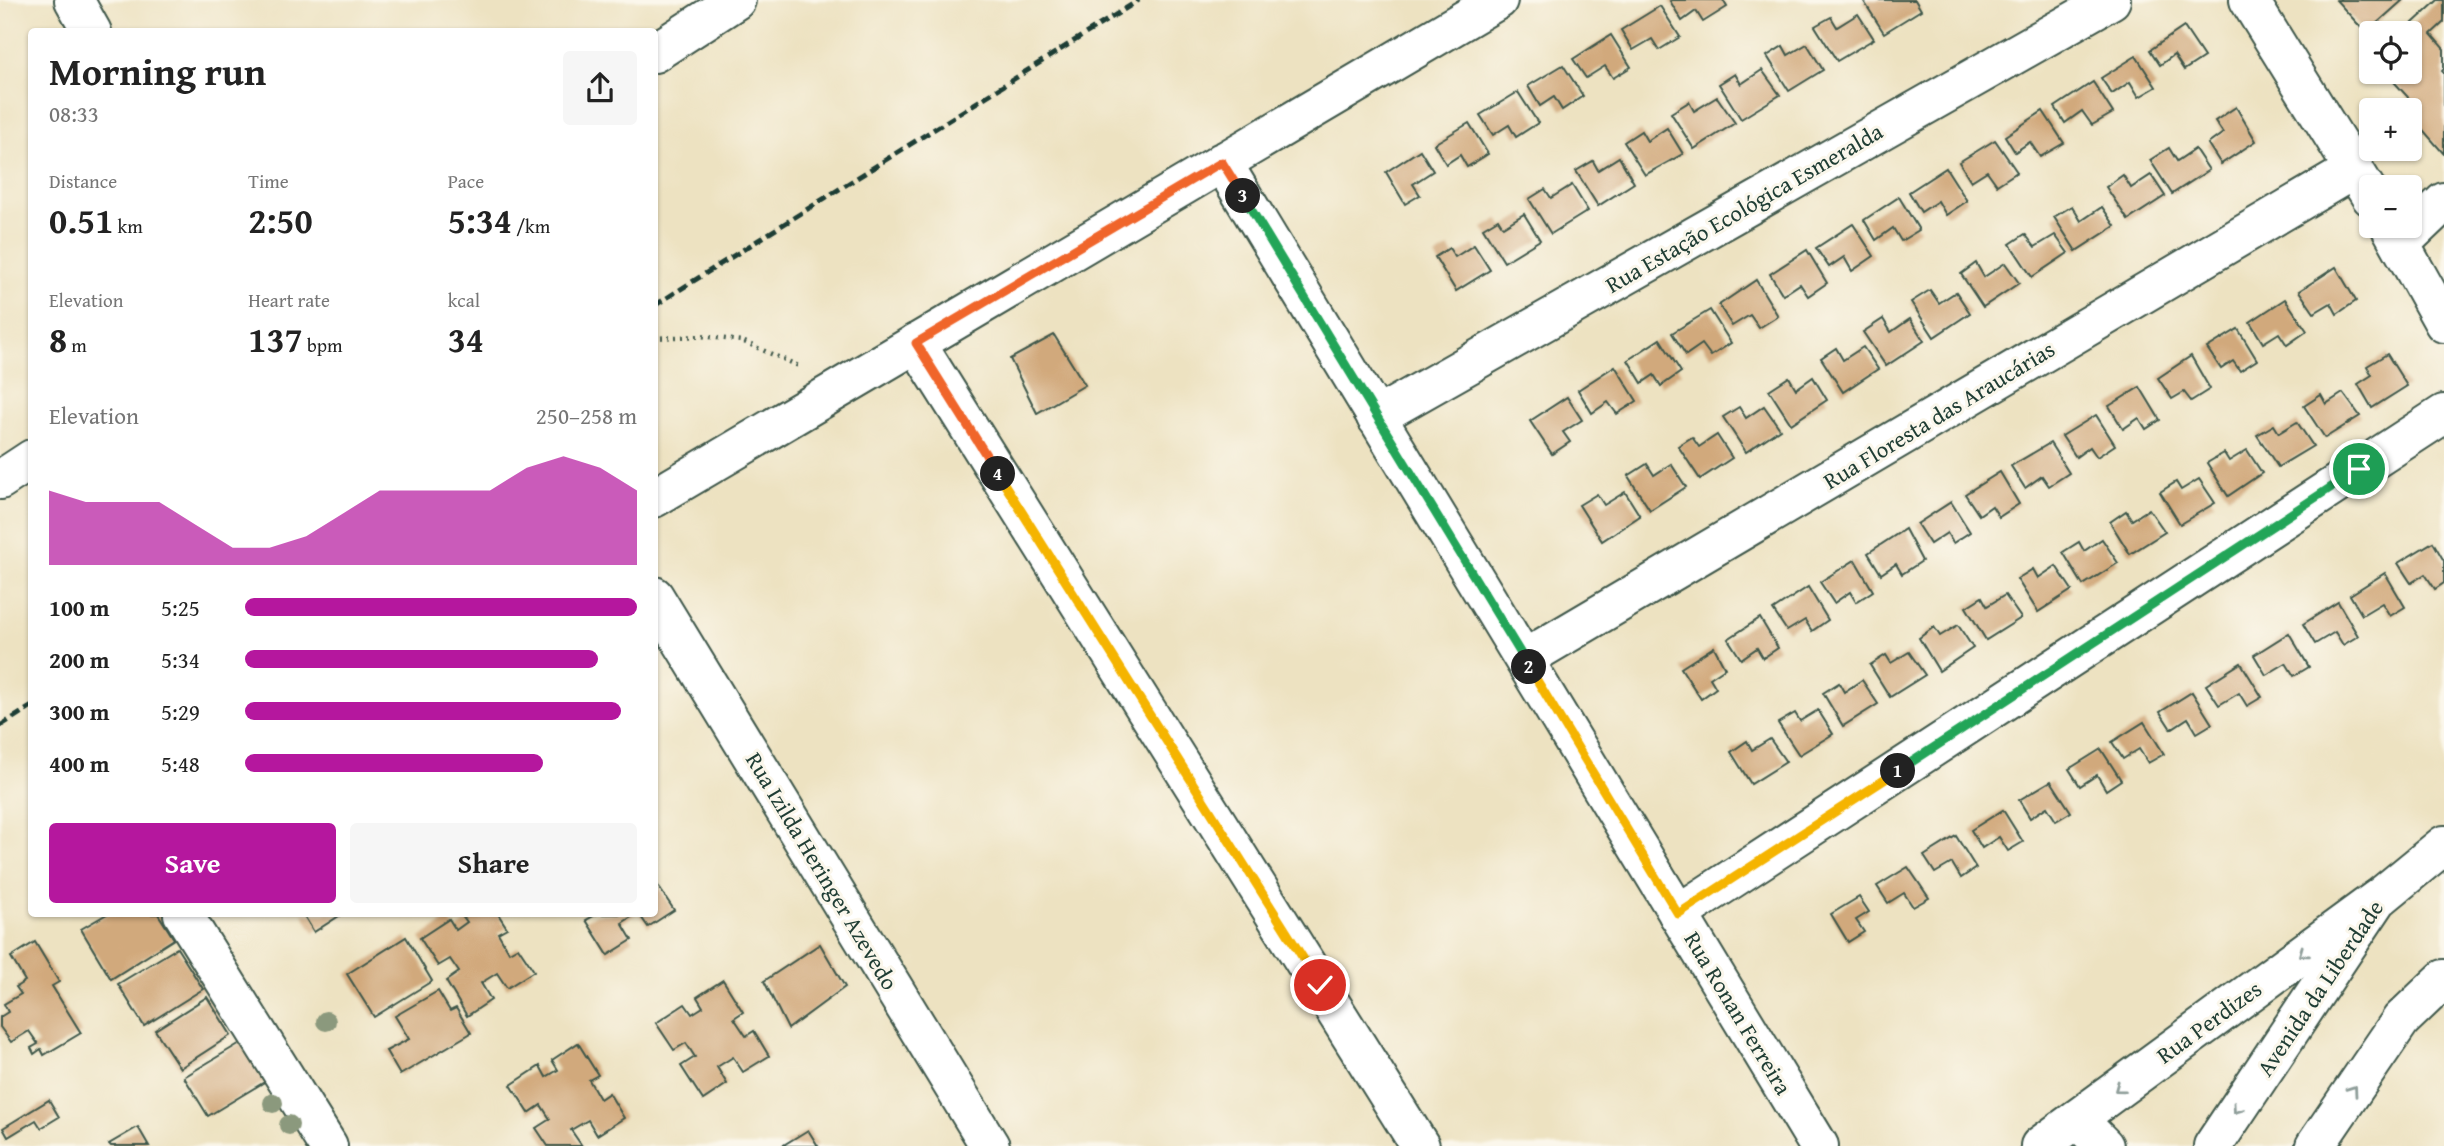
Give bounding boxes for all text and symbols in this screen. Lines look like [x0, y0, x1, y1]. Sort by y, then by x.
map controls [2359, 21, 2422, 238]
button: locate [2359, 21, 2422, 84]
text: Morning run [49, 43, 266, 99]
button: share [563, 51, 637, 125]
text: 08:33 [49, 97, 99, 130]
button: + [2359, 98, 2422, 161]
street label: Rua Estação Ecológica Esmeralda [1599, 114, 1889, 301]
text: Distance [49, 167, 117, 195]
text: Time [248, 167, 289, 195]
text: Pace [448, 167, 484, 195]
button: − [2359, 175, 2422, 238]
pin: 3 [1226, 178, 1260, 214]
text: 3 [1238, 181, 1247, 209]
text: 0.51 [49, 195, 113, 246]
text: 2:50 [248, 195, 313, 246]
text: 5:34 [448, 195, 512, 246]
text: km [113, 212, 143, 240]
text: /km [512, 212, 550, 240]
text: Elevation [49, 286, 123, 314]
text: Heart rate [248, 286, 330, 314]
text: kcal [448, 286, 480, 314]
text: 8 [49, 314, 67, 365]
text: 137 [248, 314, 303, 365]
text: 34 [448, 314, 484, 365]
text: m [67, 331, 87, 359]
text: bpm [303, 331, 343, 359]
street label: Rua Floresta das Araucárias [1817, 332, 2061, 497]
text: Elevation [49, 399, 139, 432]
text: 250–258 m [536, 399, 637, 432]
pin [2329, 439, 2389, 499]
icon: arrive [2340, 450, 2378, 488]
pin: 4 [981, 456, 1016, 491]
text: 4 [993, 459, 1002, 487]
text: 100 m [49, 591, 110, 624]
text: 5:25 [161, 591, 200, 624]
text: 200 m [49, 643, 110, 676]
text: 5:34 [161, 643, 200, 676]
pin: 2 [1512, 650, 1546, 684]
text: 2 [1524, 652, 1533, 680]
text: 300 m [49, 695, 110, 728]
text: 5:29 [161, 695, 200, 728]
street label: Rua Izilda Heringer Azevedo [738, 746, 907, 996]
text: 400 m [49, 747, 110, 780]
text: 5:48 [161, 747, 200, 780]
pin: 1 [1881, 754, 1916, 788]
text: 1 [1893, 756, 1902, 784]
button: Save [49, 823, 336, 903]
button: Share [350, 823, 637, 903]
street label: Avenida da Liberdade [2248, 893, 2391, 1082]
street label: Rua Ronan Ferreira [1677, 925, 1800, 1101]
one-way arrow [2298, 945, 2311, 958]
pin [1290, 955, 1350, 1015]
icon: check [1301, 966, 1339, 1004]
street label: Rua Perdizes [2149, 972, 2268, 1071]
one-way arrow [2114, 1080, 2127, 1092]
one-way arrow [2345, 1085, 2357, 1098]
one-way arrow [2233, 1101, 2245, 1114]

